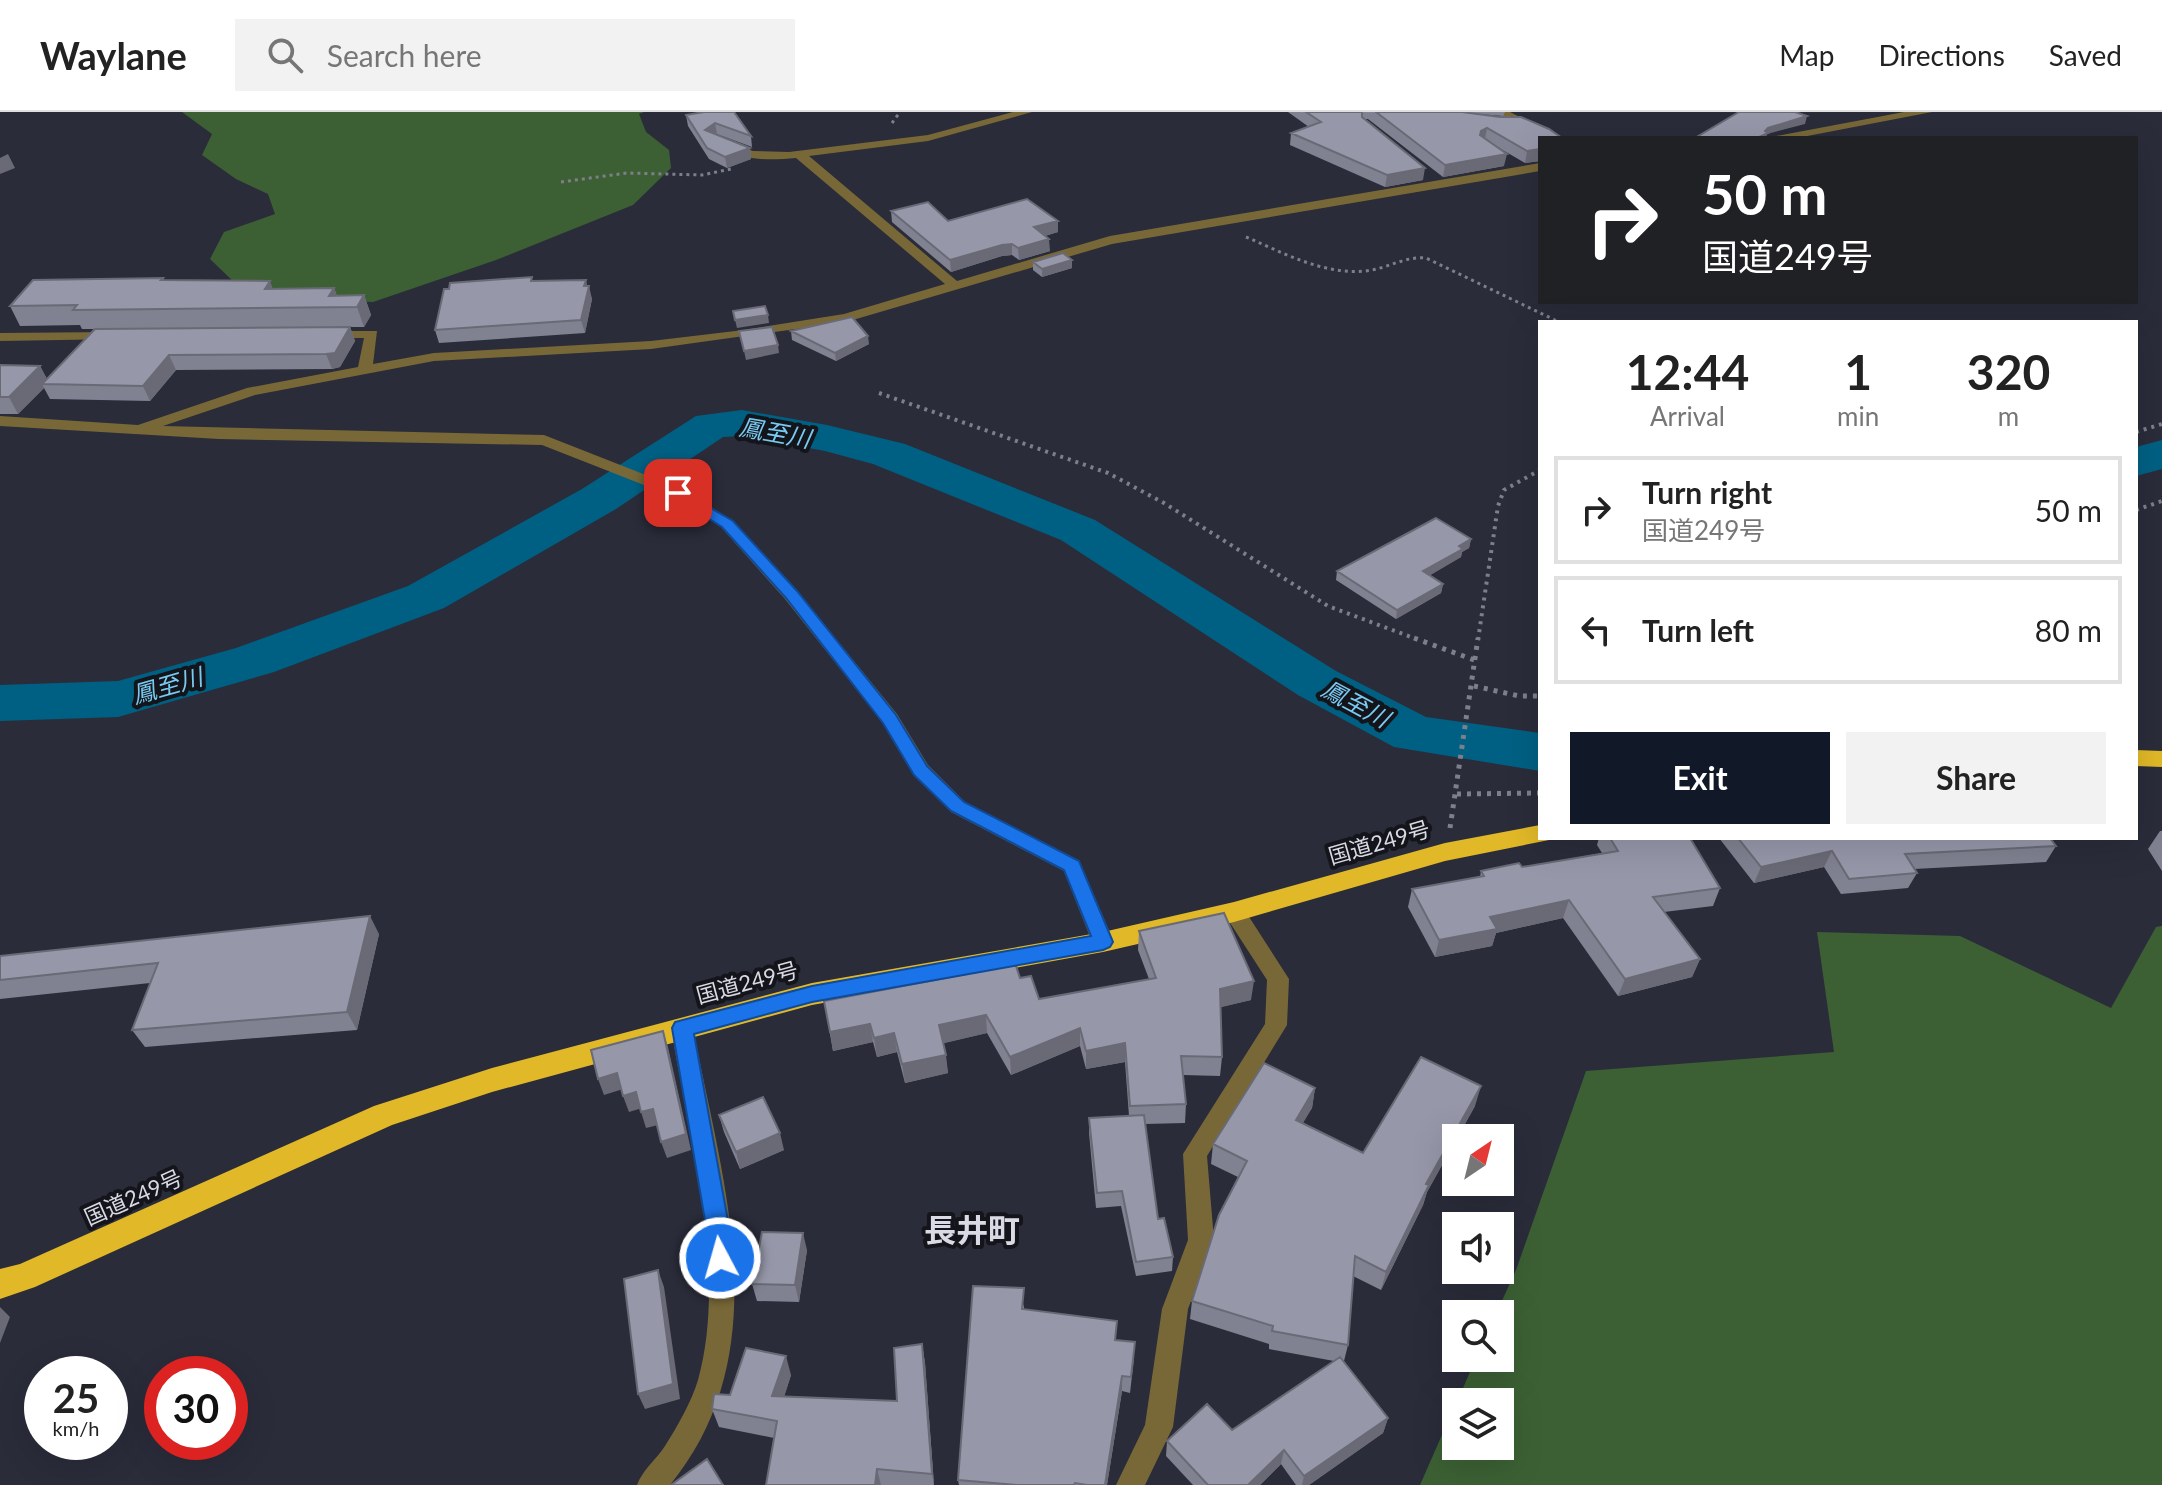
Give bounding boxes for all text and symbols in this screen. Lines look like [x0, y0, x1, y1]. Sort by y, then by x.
search box [235, 19, 795, 91]
text: Waylane [40, 32, 187, 78]
icon: search [263, 33, 307, 77]
text: Search here [327, 37, 482, 73]
text: Map [1779, 38, 1834, 72]
text: Directions [1878, 38, 2005, 72]
text: Saved [2049, 38, 2122, 72]
text: 50 m [1702, 160, 1827, 227]
icon: right [1570, 168, 1674, 272]
text: 国道249号 [1702, 234, 1873, 278]
text: 12:44 [1626, 343, 1749, 400]
text: 1 [1844, 343, 1872, 400]
text: 320 [1967, 343, 2050, 400]
text: Arrival [1650, 400, 1725, 432]
text: min [1837, 400, 1879, 432]
text: m [1998, 400, 2019, 432]
water label: 鳳至川 [737, 411, 816, 453]
pin [644, 459, 712, 527]
icon: arrive [656, 471, 700, 515]
text: Turn right [1642, 474, 1772, 510]
icon: right [1574, 488, 1618, 532]
text: 50 m [2035, 492, 2102, 528]
text: 国道249号 [1642, 514, 1765, 546]
icon: left [1574, 608, 1618, 652]
text: Turn left [1642, 612, 1754, 648]
text: 80 m [2035, 612, 2102, 648]
water label: 鳳至川 [128, 660, 208, 709]
water label: 鳳至川 [1317, 673, 1397, 734]
button: Exit [1570, 732, 1830, 824]
button: Share [1846, 732, 2106, 824]
street label: 国道249号 [1325, 815, 1433, 869]
street label: 国道249号 [693, 955, 801, 1009]
north arrow [1442, 1124, 1514, 1196]
map controls [1442, 1124, 1514, 1460]
street label: 国道249号 [80, 1163, 186, 1231]
district label: 長井町 [924, 1210, 1020, 1249]
button: sound [1442, 1212, 1514, 1284]
position arrow [678, 1216, 762, 1300]
button: search [1442, 1300, 1514, 1372]
speed limit sign: 30 [144, 1356, 248, 1460]
text: 25 [53, 1374, 99, 1422]
button: layers [1442, 1388, 1514, 1460]
text: km/h [53, 1416, 99, 1440]

